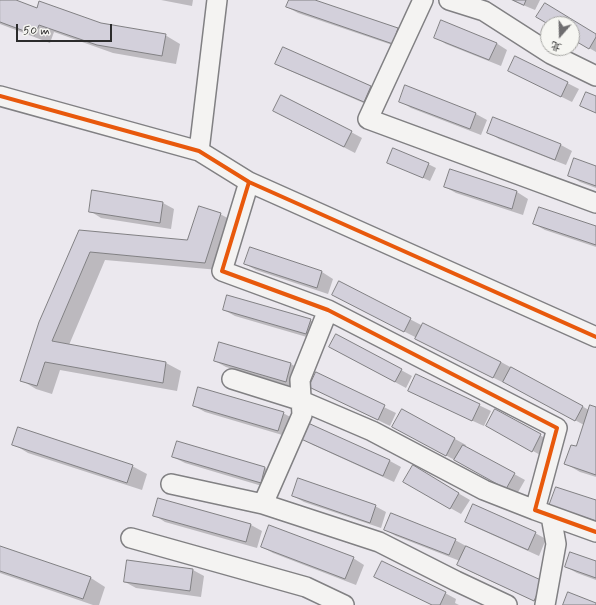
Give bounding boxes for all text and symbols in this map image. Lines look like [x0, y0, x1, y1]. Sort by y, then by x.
scale bar [18, 16, 114, 42]
north arrow [540, 16, 580, 56]
text: 50 m [23, 23, 50, 39]
text: 北 [549, 38, 564, 55]

